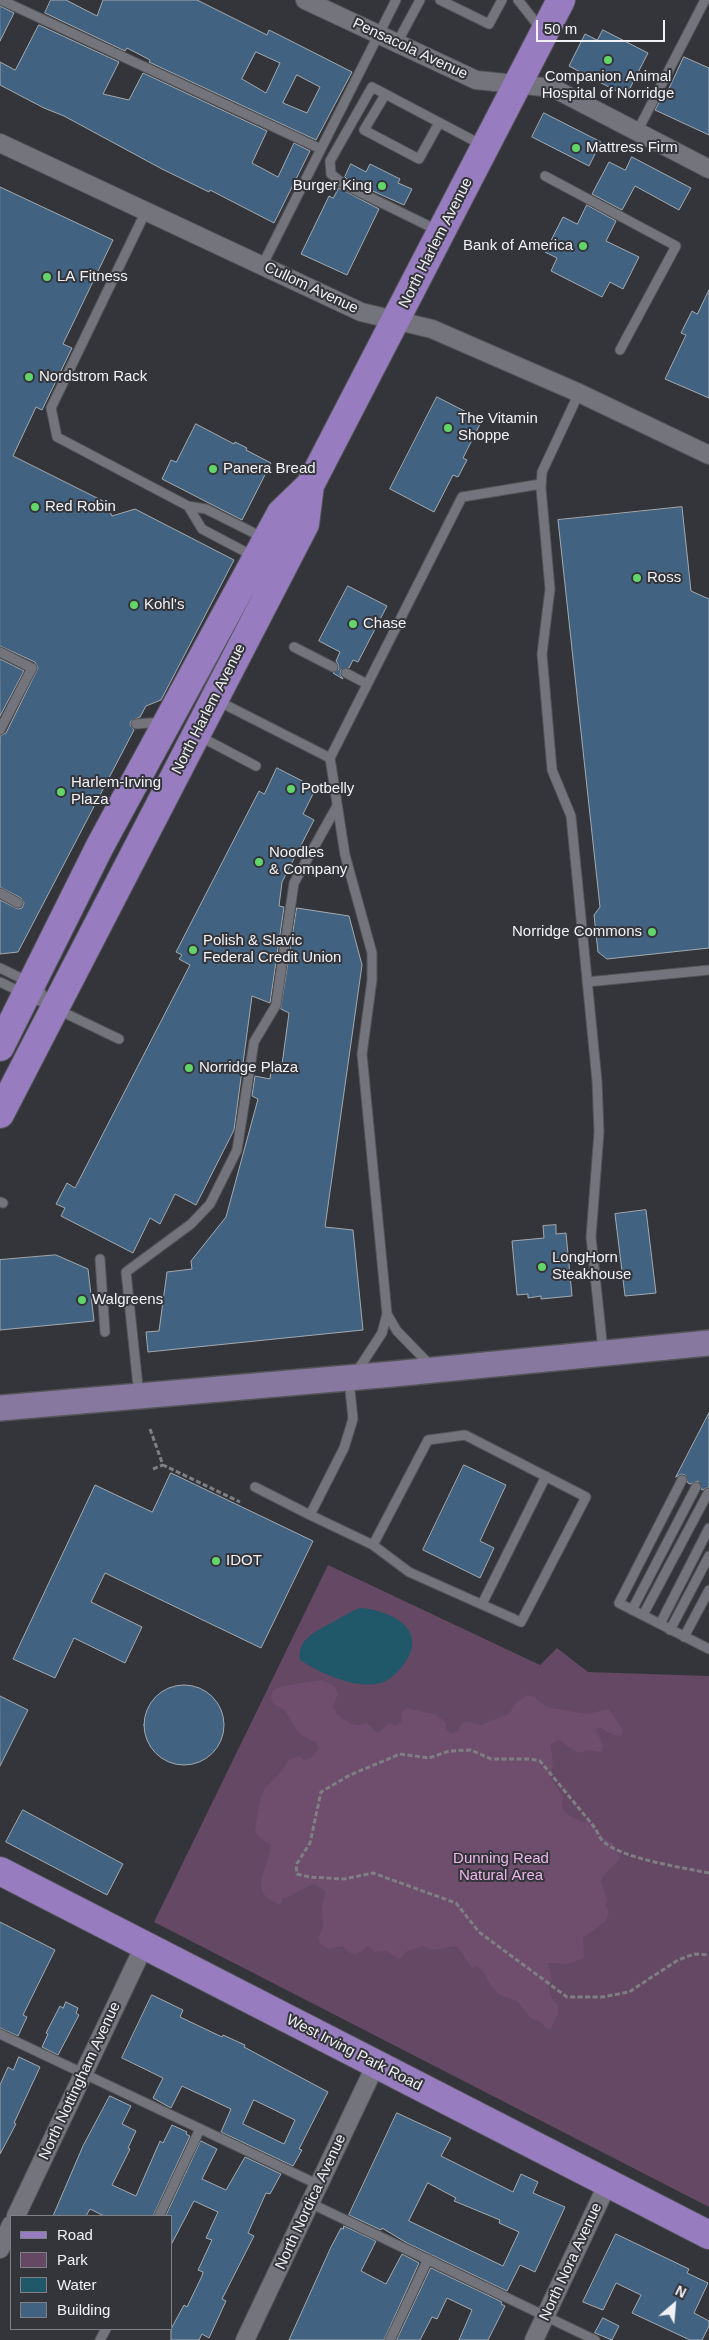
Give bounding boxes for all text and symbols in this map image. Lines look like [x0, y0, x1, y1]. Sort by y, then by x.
scale bar [539, 10, 668, 42]
street label: Pensacola Avenue [350, 14, 470, 84]
text: 50 m [544, 20, 577, 37]
marker: Companion Animal Hospital of Norridge [602, 54, 614, 66]
place label: Companion Animal Hospital of Norridge [542, 68, 674, 103]
place label: Mattress Firm [586, 139, 678, 157]
marker: Mattress Firm [570, 142, 582, 154]
street label: North Harlem Avenue [395, 175, 477, 311]
place label: Burger King [293, 177, 372, 195]
marker: Burger King [376, 180, 388, 192]
place label: Bank of America [463, 237, 573, 255]
marker: Bank of America [577, 240, 589, 252]
street label: Cullom Avenue [261, 258, 361, 318]
place label: LA Fitness [57, 268, 128, 286]
marker: LA Fitness [41, 271, 53, 283]
place label: Nordstrom Rack [39, 368, 147, 386]
marker: Nordstrom Rack [23, 371, 35, 383]
place label: The Vitamin Shoppe [458, 410, 538, 445]
marker: The Vitamin Shoppe [442, 422, 454, 434]
place label: Panera Bread [223, 460, 316, 478]
marker: Panera Bread [207, 463, 219, 475]
place label: Red Robin [45, 498, 116, 516]
marker: Red Robin [29, 501, 41, 513]
place label: Ross [647, 569, 681, 587]
marker: Ross [631, 572, 643, 584]
place label: Kohl's [144, 596, 184, 614]
marker: Kohl's [128, 599, 140, 611]
place label: Chase [363, 615, 406, 633]
marker: Chase [347, 618, 359, 630]
street label: North Harlem Avenue [168, 641, 250, 777]
place label: Harlem-Irving Plaza [71, 774, 161, 809]
place label: Potbelly [301, 780, 354, 798]
marker: Potbelly [285, 783, 297, 795]
marker: Harlem-Irving Plaza [55, 786, 67, 798]
place label: Noodles & Company [269, 844, 347, 879]
marker: Noodles & Company [253, 856, 265, 868]
place label: Norridge Commons [512, 923, 642, 941]
marker: Norridge Commons [646, 926, 658, 938]
place label: Polish & Slavic Federal Credit Union [203, 932, 341, 967]
marker: Polish & Slavic Federal Credit Union [187, 944, 199, 956]
place label: Norridge Plaza [199, 1059, 298, 1077]
marker: Norridge Plaza [183, 1062, 195, 1074]
place label: LongHorn Steakhouse [552, 1249, 631, 1284]
marker: LongHorn Steakhouse [536, 1261, 548, 1273]
place label: Walgreens [92, 1291, 163, 1309]
marker: Walgreens [76, 1294, 88, 1306]
place label: IDOT [226, 1552, 262, 1570]
marker: IDOT [210, 1555, 222, 1567]
park label: Dunning Read Natural Area [453, 1850, 549, 1885]
street label: North Nottingham Avenue [35, 1999, 125, 2163]
street label: West Irving Park Road [283, 2011, 425, 2095]
street label: North Nordica Avenue [272, 2131, 350, 2273]
street label: North Nora Avenue [536, 2200, 606, 2324]
legend [10, 2215, 172, 2330]
text: Road [57, 2226, 93, 2243]
text: Park [57, 2251, 88, 2268]
text: Water [57, 2276, 96, 2293]
north arrow [649, 2280, 699, 2330]
text: N [673, 2282, 689, 2301]
text: Building [57, 2301, 110, 2318]

